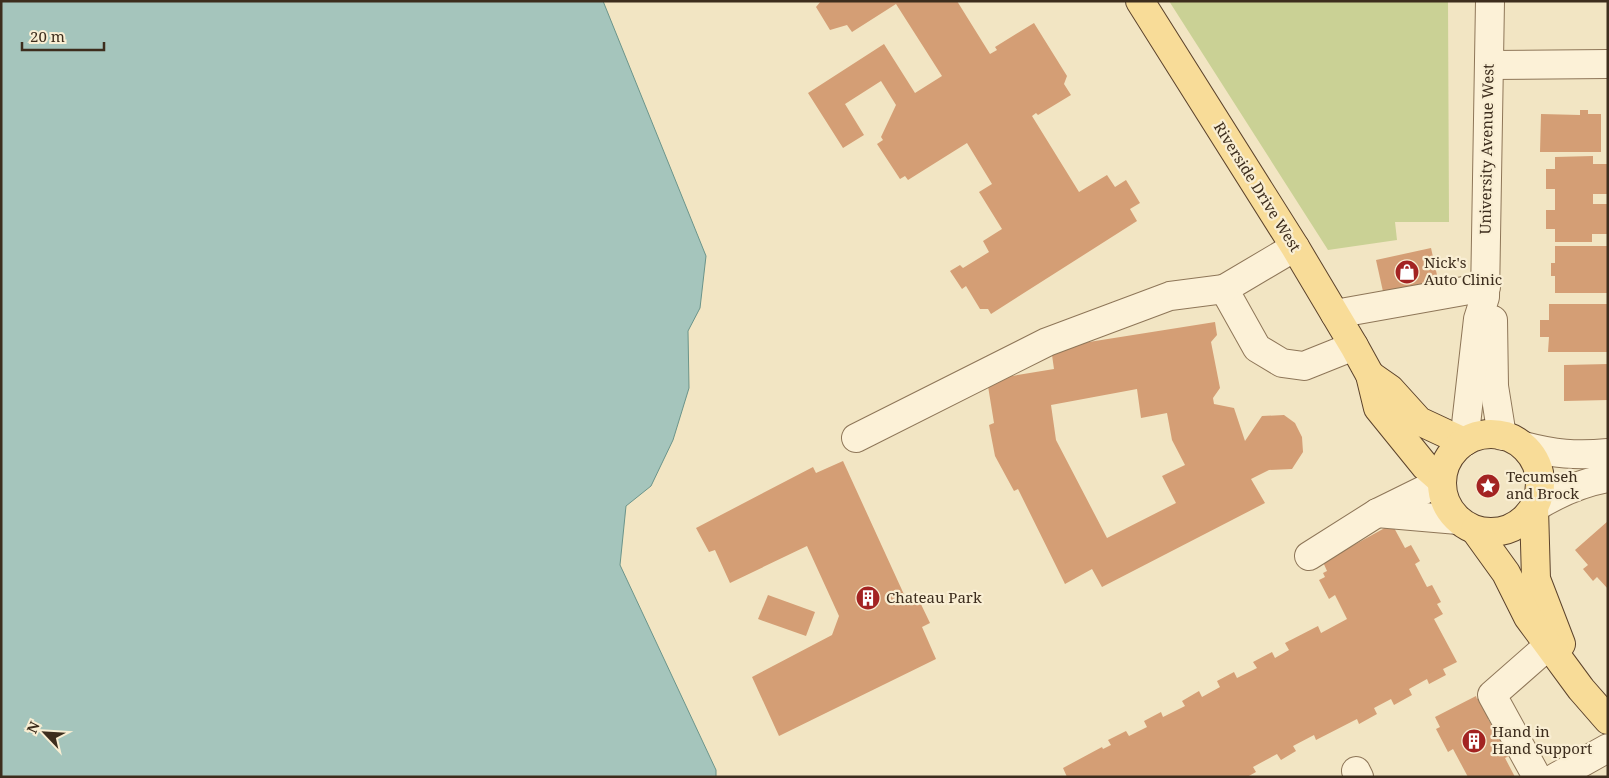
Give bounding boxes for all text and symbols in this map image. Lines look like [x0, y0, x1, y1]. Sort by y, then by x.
scale bar [22, 20, 105, 52]
text: 20 m [30, 26, 65, 46]
street label: University Avenue West [1475, 64, 1497, 234]
street label: Riverside Drive West [1210, 118, 1306, 255]
place label: Nick's Auto Clinic [1424, 252, 1502, 289]
shop icon: Nick's Auto Clinic [1394, 259, 1420, 285]
place label: Tecumseh and Brock [1506, 466, 1579, 503]
place icon: Tecumseh and Brock [1475, 473, 1501, 499]
building icon: Chateau Park [855, 585, 881, 611]
place label: Chateau Park [886, 587, 982, 607]
north arrow [20, 708, 70, 758]
text: N [22, 718, 44, 736]
place label: Hand in Hand Support [1492, 721, 1592, 758]
building icon: Hand in Hand Support [1461, 728, 1487, 754]

